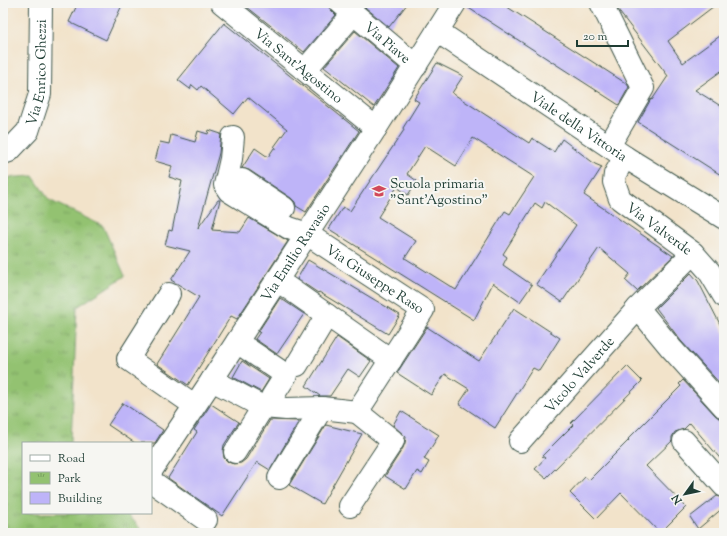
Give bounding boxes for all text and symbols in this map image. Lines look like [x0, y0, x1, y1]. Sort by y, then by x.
street label: Via Piave [359, 18, 414, 69]
street label: Via Enrico Ghezzi [22, 19, 53, 129]
scale bar [577, 22, 628, 48]
street label: Via Sant'Agostino [249, 25, 347, 109]
text: 20 m [583, 28, 608, 46]
street label: Viale della Vittoria [525, 88, 631, 168]
place label: Scuola primaria "Sant'Agostino" [390, 175, 488, 211]
school or university icon: Scuola primaria "Sant'Agostino" [371, 183, 387, 199]
street label: Via Valverde [621, 199, 696, 261]
street label: Via Emilio Ravasio [257, 200, 336, 306]
street label: Via Giuseppe Raso [321, 241, 428, 320]
street label: Vicolo Valverde [541, 333, 620, 418]
legend [22, 442, 152, 514]
text: Road [58, 450, 85, 468]
text: Park [58, 470, 81, 488]
north arrow [665, 474, 705, 514]
text: Building [58, 490, 102, 508]
text: N [668, 491, 687, 508]

